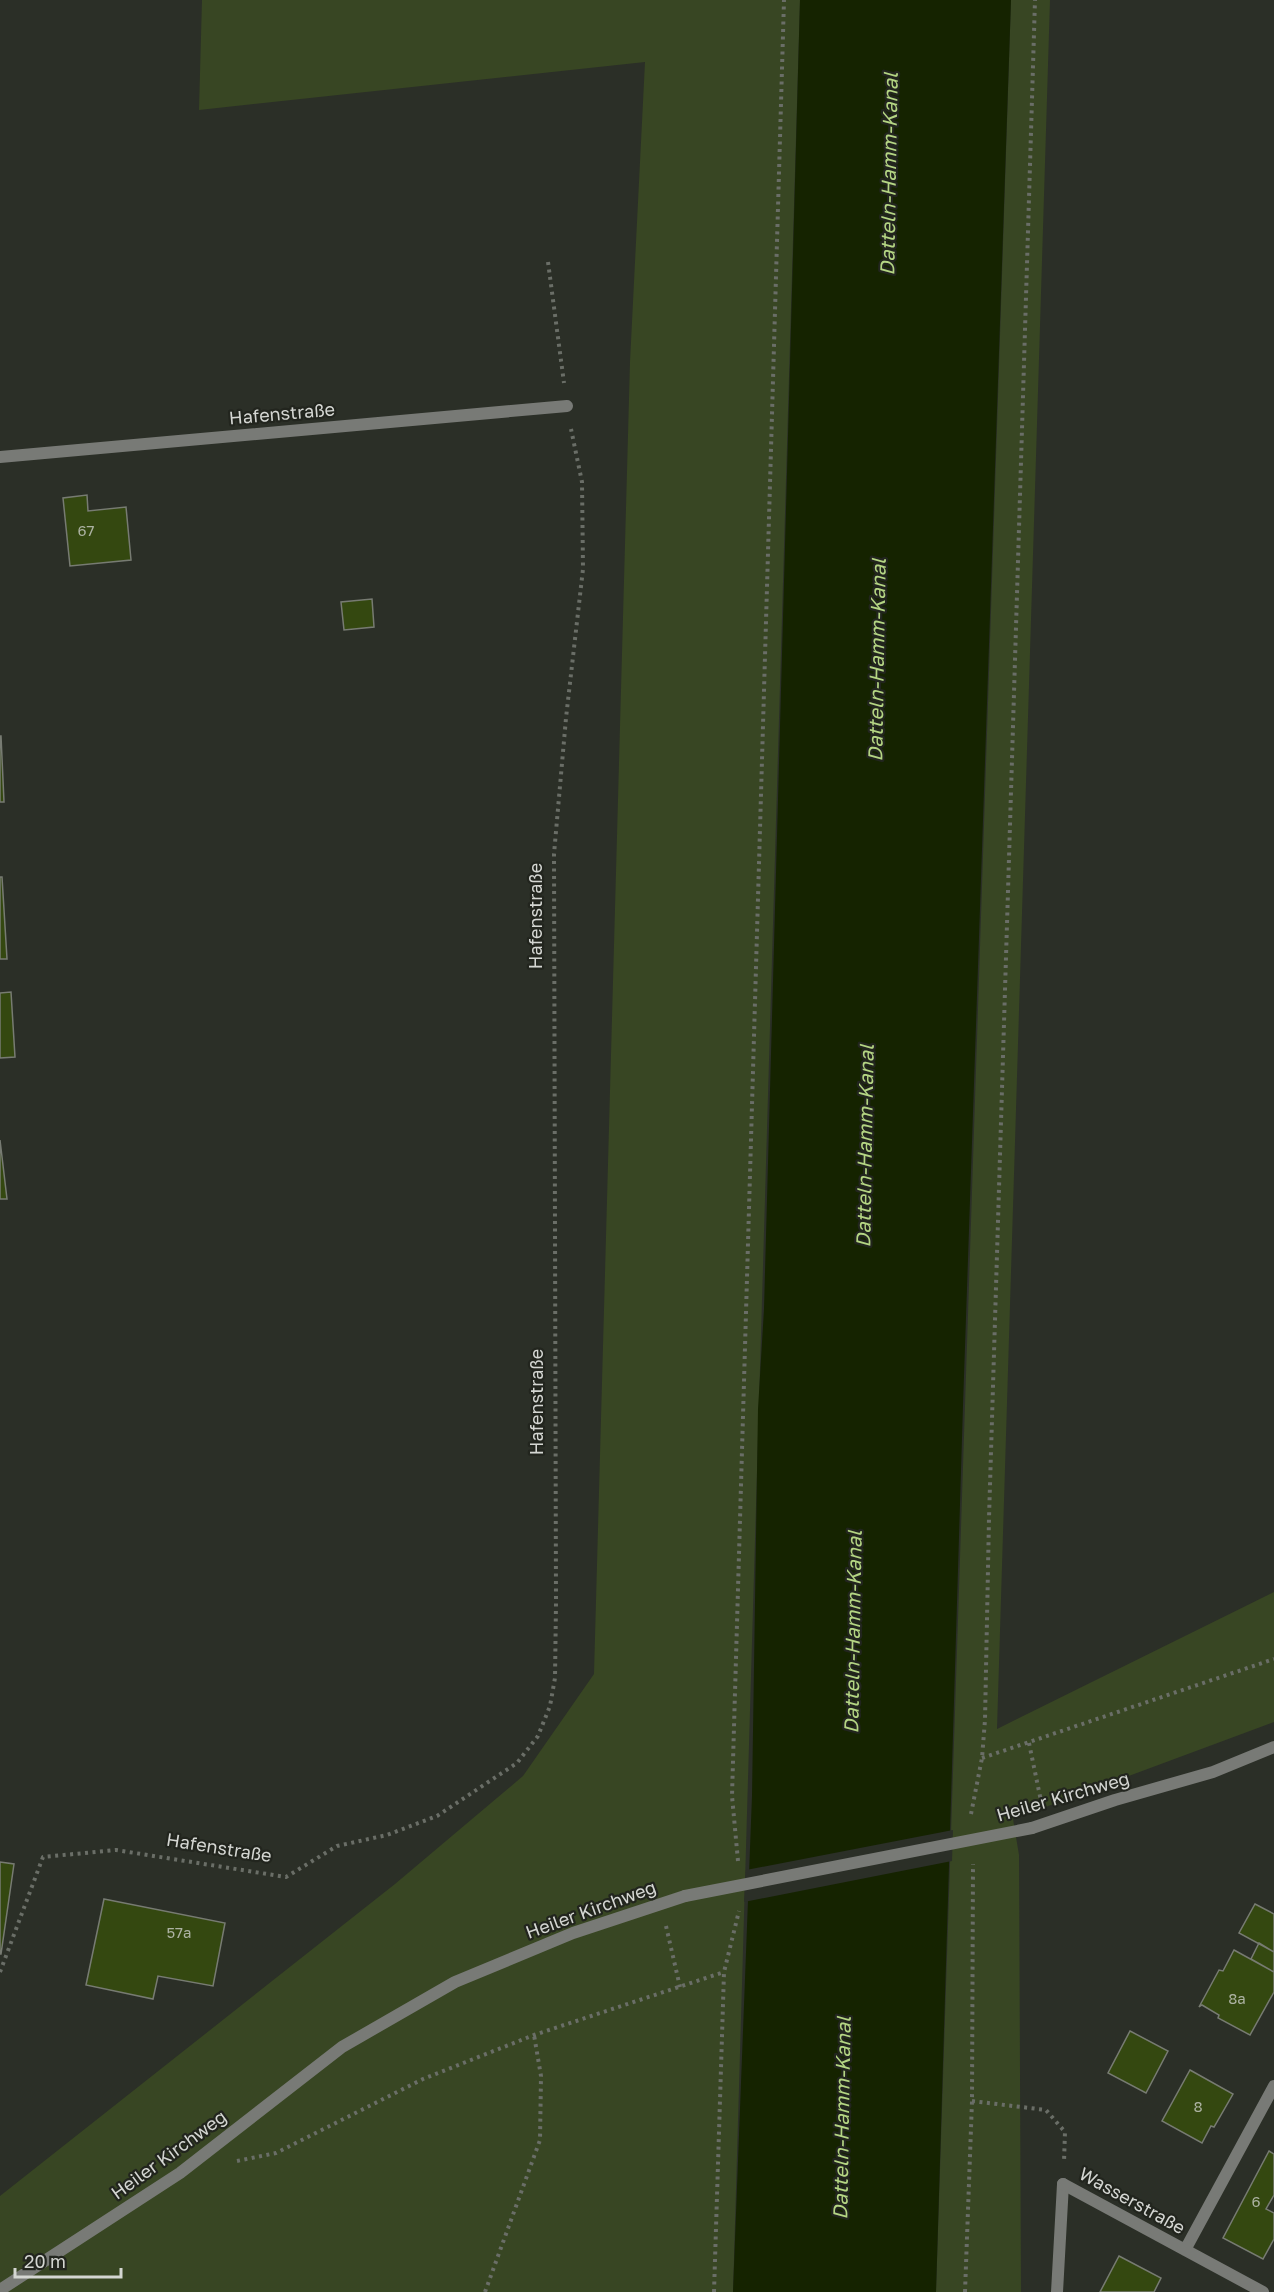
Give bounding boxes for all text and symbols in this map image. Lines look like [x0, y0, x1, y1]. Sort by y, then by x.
water label: Datteln-Hamm-Kanal [874, 72, 902, 276]
street label: Hafenstraße [228, 397, 336, 429]
house number: 67 [77, 521, 95, 539]
water label: Datteln-Hamm-Kanal [862, 558, 890, 762]
street label: Hafenstraße [524, 863, 546, 969]
water label: Datteln-Hamm-Kanal [850, 1044, 878, 1248]
street label: Hafenstraße [525, 1349, 547, 1455]
water label: Datteln-Hamm-Kanal [838, 1530, 866, 1734]
street label: Heiler Kirchweg [994, 1767, 1132, 1826]
street label: Hafenstraße [165, 1828, 273, 1866]
street label: Heiler Kirchweg [522, 1875, 659, 1943]
house number: 57a [166, 1923, 192, 1941]
house number: 8a [1228, 1989, 1246, 2007]
water label: Datteln-Hamm-Kanal [827, 2016, 855, 2220]
house number: 8 [1193, 2097, 1203, 2115]
street label: Heiler Kirchweg [106, 2105, 230, 2203]
street label: Wasserstraße [1076, 2162, 1189, 2238]
house number: 6 [1251, 2192, 1261, 2210]
scale bar [15, 2241, 122, 2279]
text: 20 m [24, 2250, 66, 2272]

